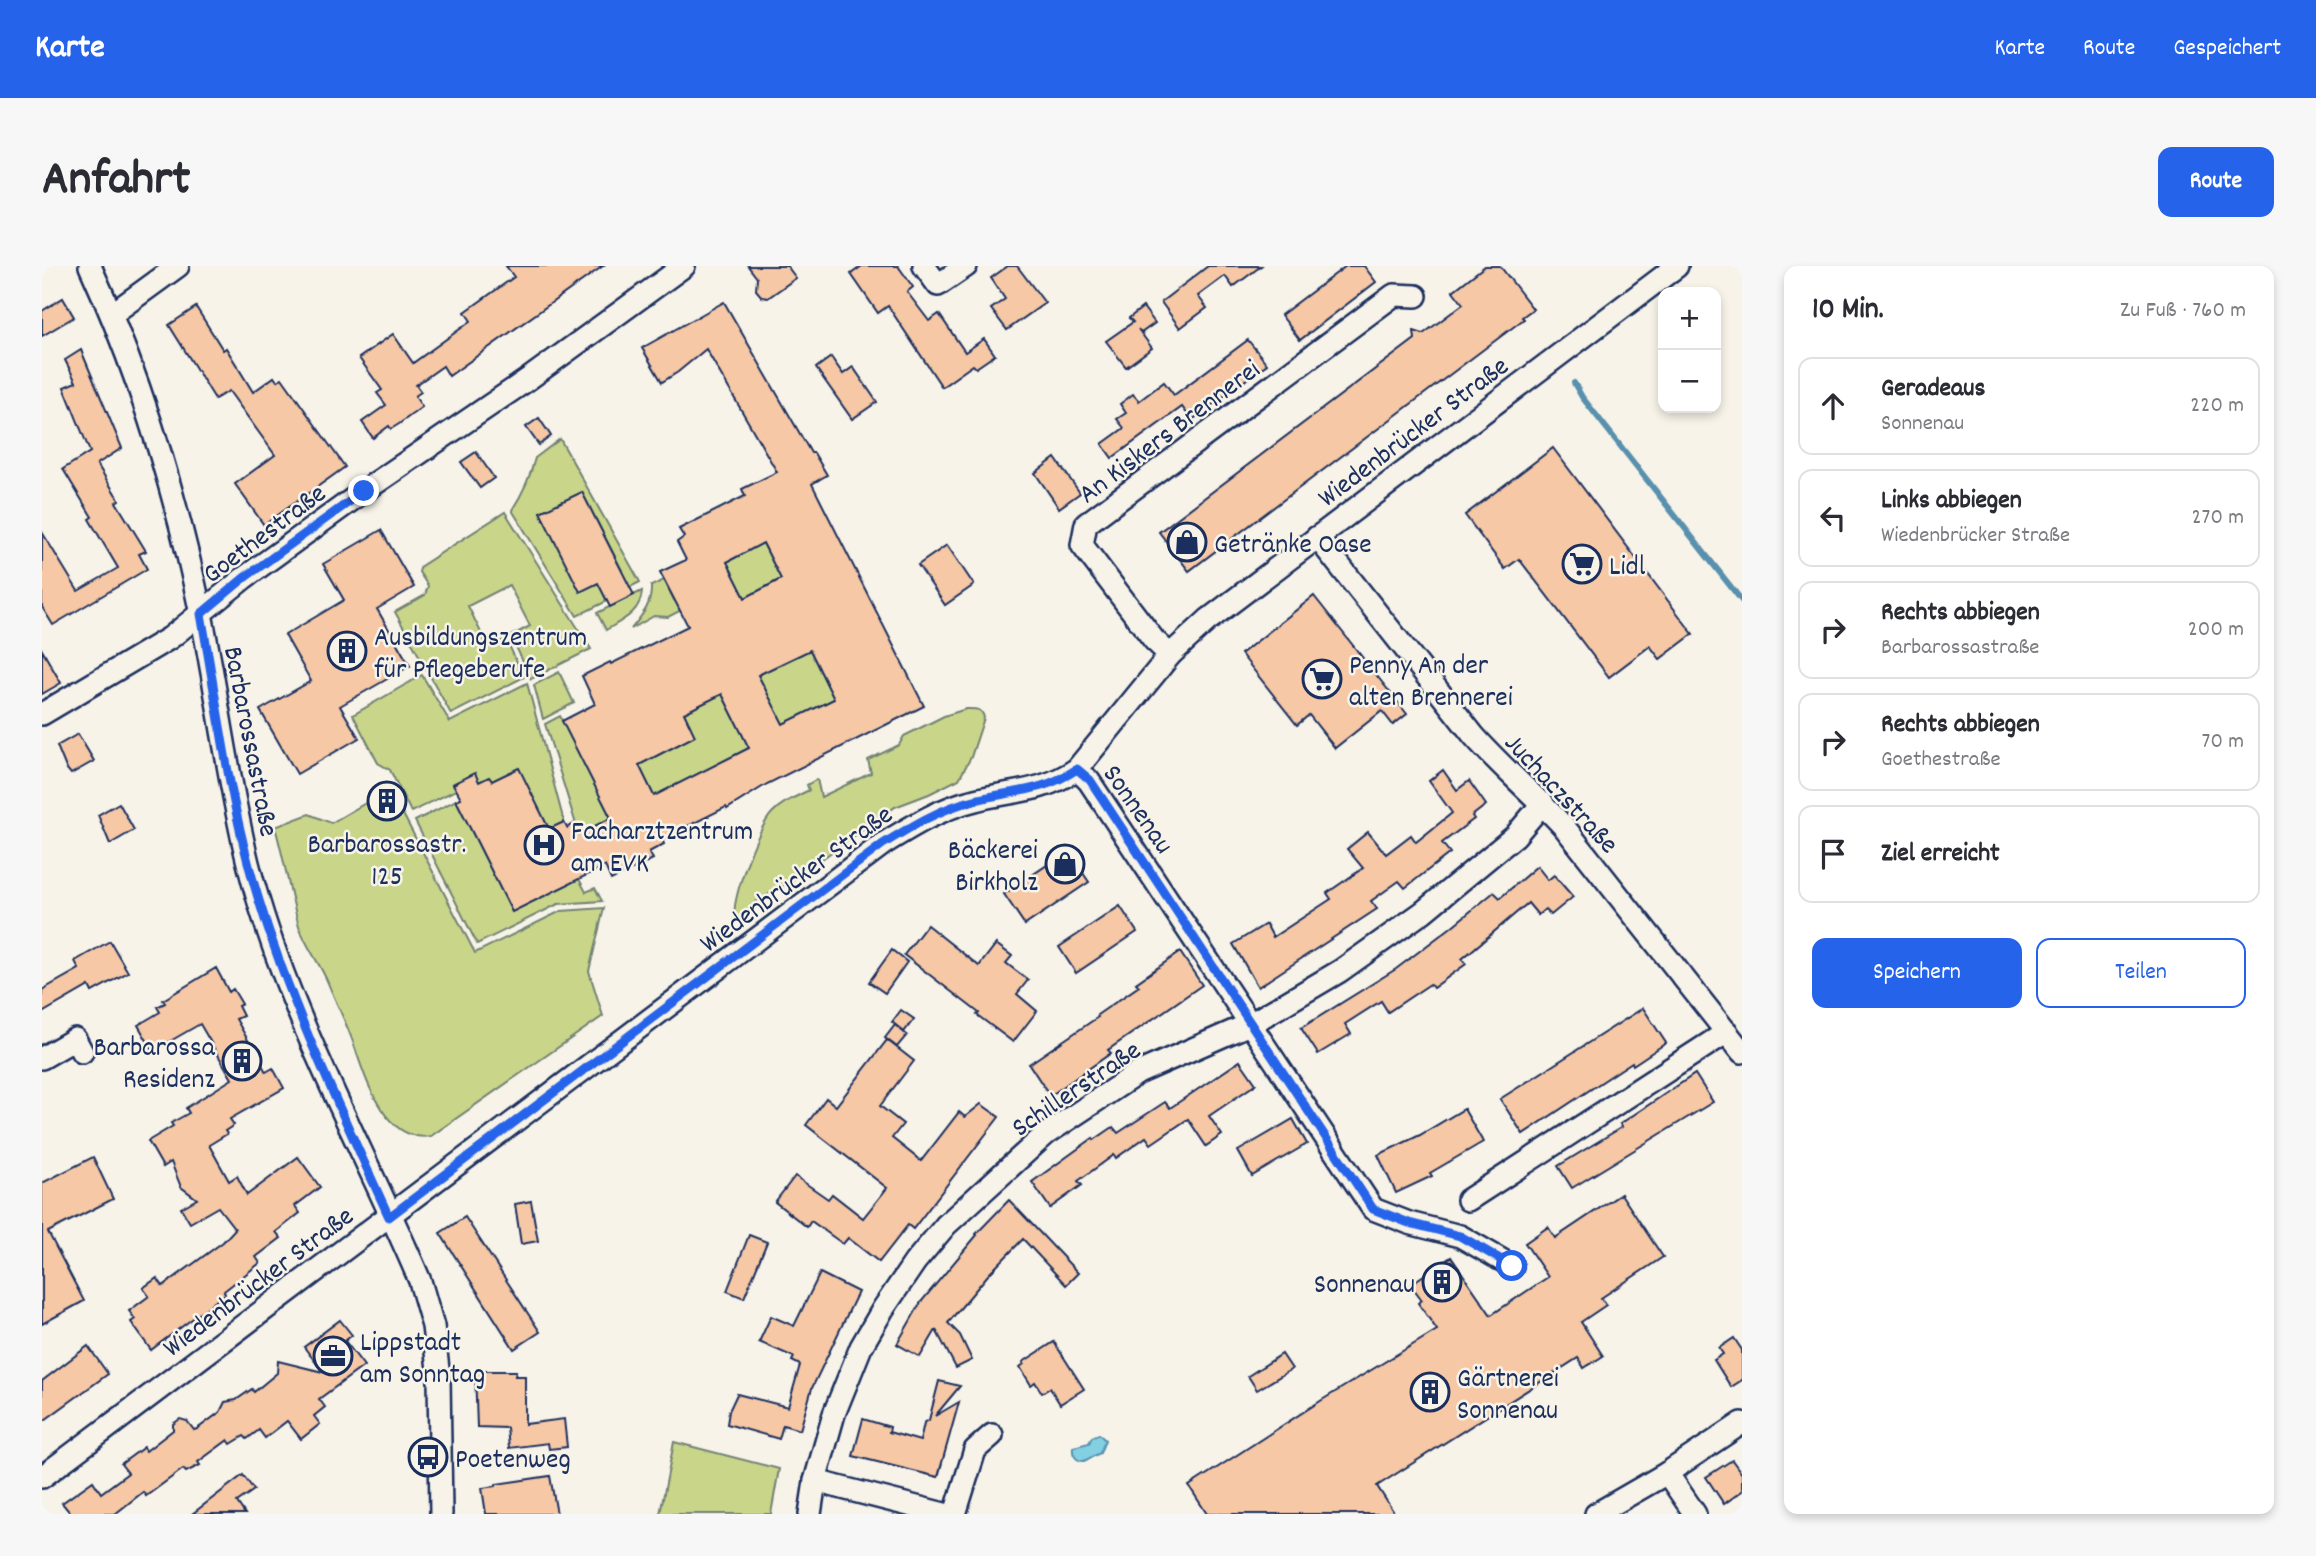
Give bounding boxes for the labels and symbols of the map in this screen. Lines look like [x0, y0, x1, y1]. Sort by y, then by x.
street label: Wiedenbrücker Straße [1311, 349, 1519, 519]
street label: An Kiskers Brennerei [1072, 352, 1270, 516]
route end [348, 475, 379, 506]
street label: Goethestraße [196, 476, 336, 596]
shop icon: Getränke Oase [1166, 521, 1208, 563]
place label: Getränke Oase [1214, 527, 1372, 567]
supermarket icon: Lidl [1561, 543, 1603, 585]
place label: Lidl [1609, 549, 1646, 589]
place label: Ausbildungszentrum für Pflegeberufe [374, 620, 587, 692]
building icon: Ausbildungszentrum für Pflegeberufe [326, 630, 368, 672]
street label: Barbarossastraße [210, 643, 286, 840]
place label: Penny An der alten Brennerei [1349, 648, 1513, 720]
supermarket icon: Penny An der alten Brennerei [1301, 658, 1343, 700]
street label: Juchaczstraße [1493, 726, 1626, 865]
street label: Sonnenau [1091, 758, 1181, 864]
building icon: Barbarossastr. 125 [366, 780, 408, 822]
street label: Wiedenbrücker Straße [693, 797, 903, 965]
place label: Facharztzentrum am EVK [571, 814, 753, 886]
hospital icon: Facharztzentrum am EVK [523, 824, 565, 866]
place label: Barbarossastr. 125 [308, 827, 466, 899]
place label: Bäckerei Birkholz [948, 833, 1038, 905]
shop icon: Bäckerei Birkholz [1044, 843, 1086, 885]
place label: Barbarossa Residenz [93, 1030, 216, 1102]
street label: Schillerstraße [1005, 1033, 1151, 1149]
building icon: Barbarossa Residenz [221, 1040, 263, 1082]
street label: Wiedenbrücker Straße [156, 1199, 364, 1369]
route start [1496, 1250, 1527, 1281]
building icon: Sonnenau [1421, 1261, 1463, 1303]
place label: Sonnenau [1314, 1267, 1415, 1307]
place label: Lippstadt am Sonntag [360, 1325, 485, 1397]
office icon: Lippstadt am Sonntag [312, 1335, 354, 1377]
place label: Gärtnerei Sonnenau [1457, 1361, 1559, 1433]
building icon: Gärtnerei Sonnenau [1409, 1371, 1451, 1413]
bus stop icon: Poetenweg [407, 1436, 449, 1478]
place label: Poetenweg [455, 1442, 571, 1482]

